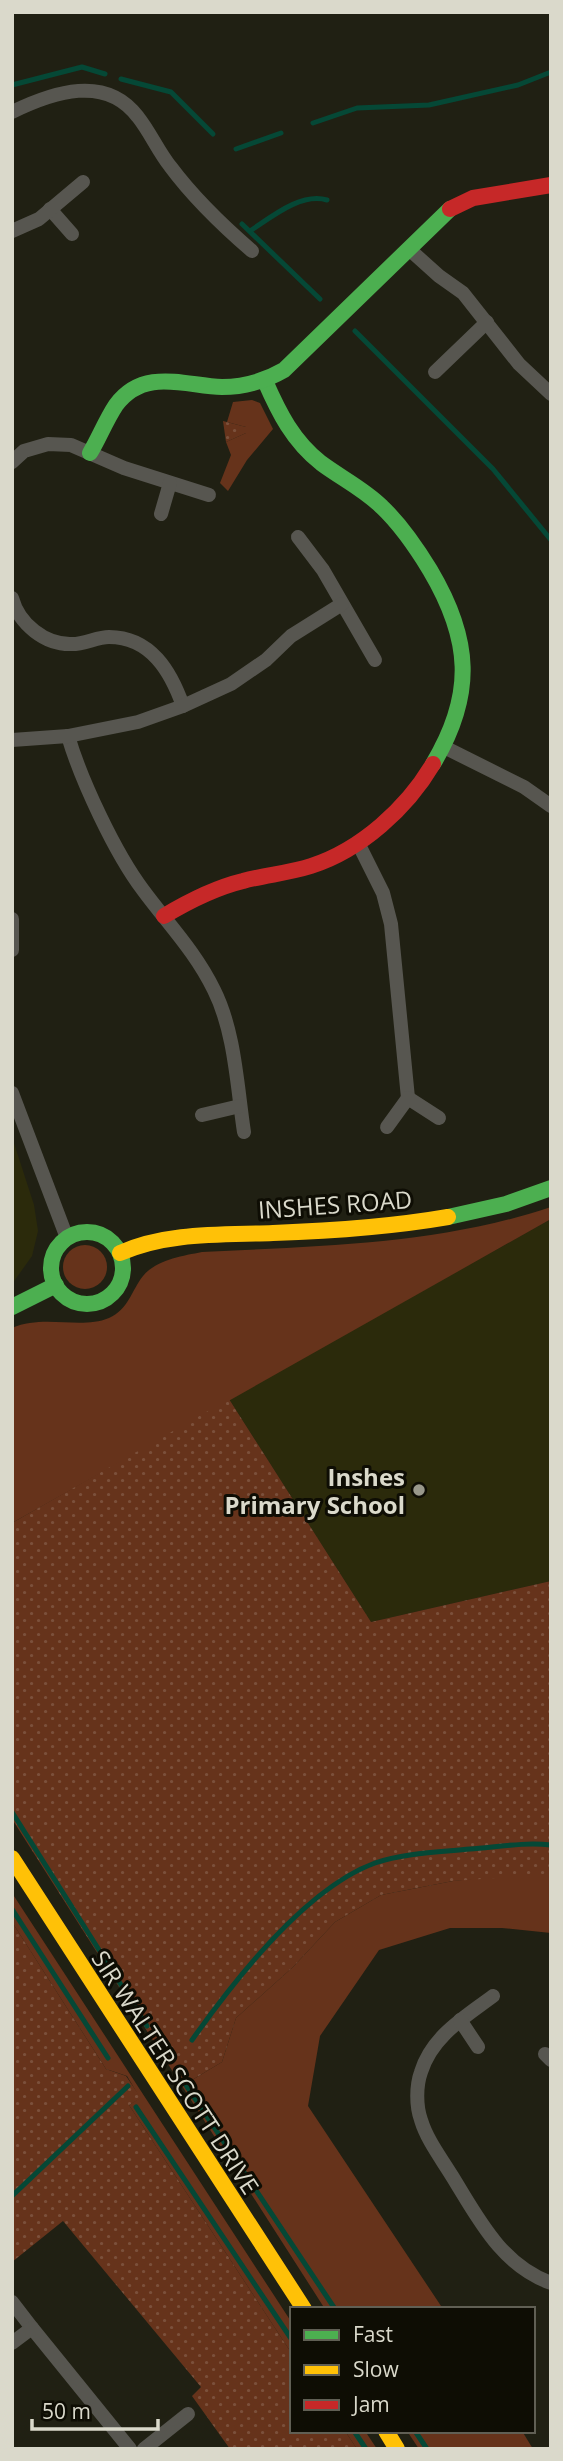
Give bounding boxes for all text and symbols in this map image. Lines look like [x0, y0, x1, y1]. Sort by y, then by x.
street label: INSHES ROAD [257, 1182, 413, 1226]
place label: Inshes Primary School [224, 1460, 405, 1521]
marker: Inshes Primary School [411, 1482, 427, 1498]
street label: SIR WALTER SCOTT DRIVE [85, 1944, 267, 2200]
legend [290, 2307, 535, 2433]
text: Fast [353, 2320, 393, 2348]
text: Slow [353, 2355, 399, 2383]
scale bar [32, 2388, 158, 2432]
text: Jam [351, 2390, 390, 2418]
text: 50 m [42, 2397, 91, 2425]

